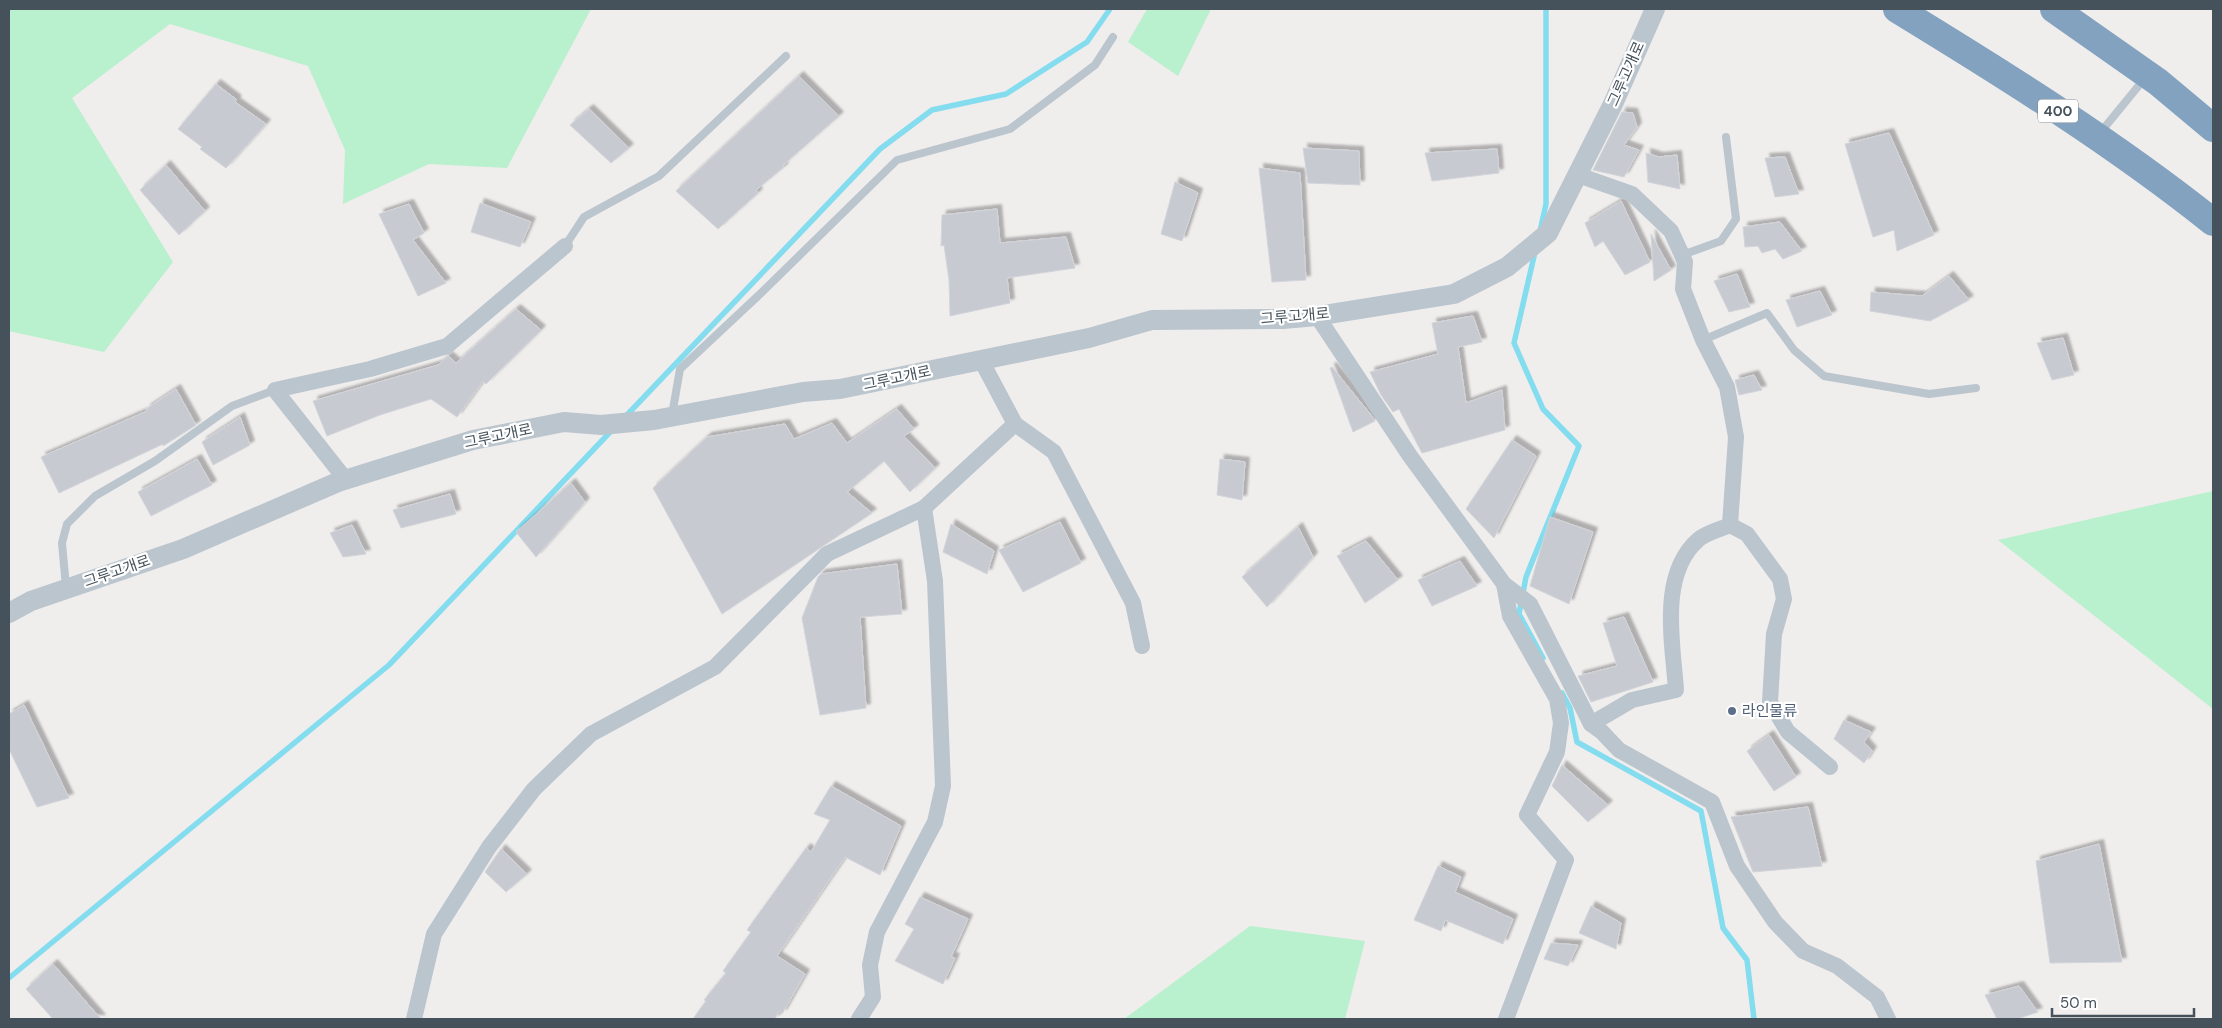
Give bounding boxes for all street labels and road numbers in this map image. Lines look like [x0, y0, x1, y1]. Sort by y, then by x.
street label: 그루고개로 [1603, 38, 1649, 110]
road number: 400 [2038, 100, 2078, 122]
street label: 그루고개로 [1260, 303, 1330, 329]
street label: 그루고개로 [861, 361, 933, 395]
street label: 그루고개로 [462, 419, 534, 453]
street label: 그루고개로 [81, 550, 153, 592]

